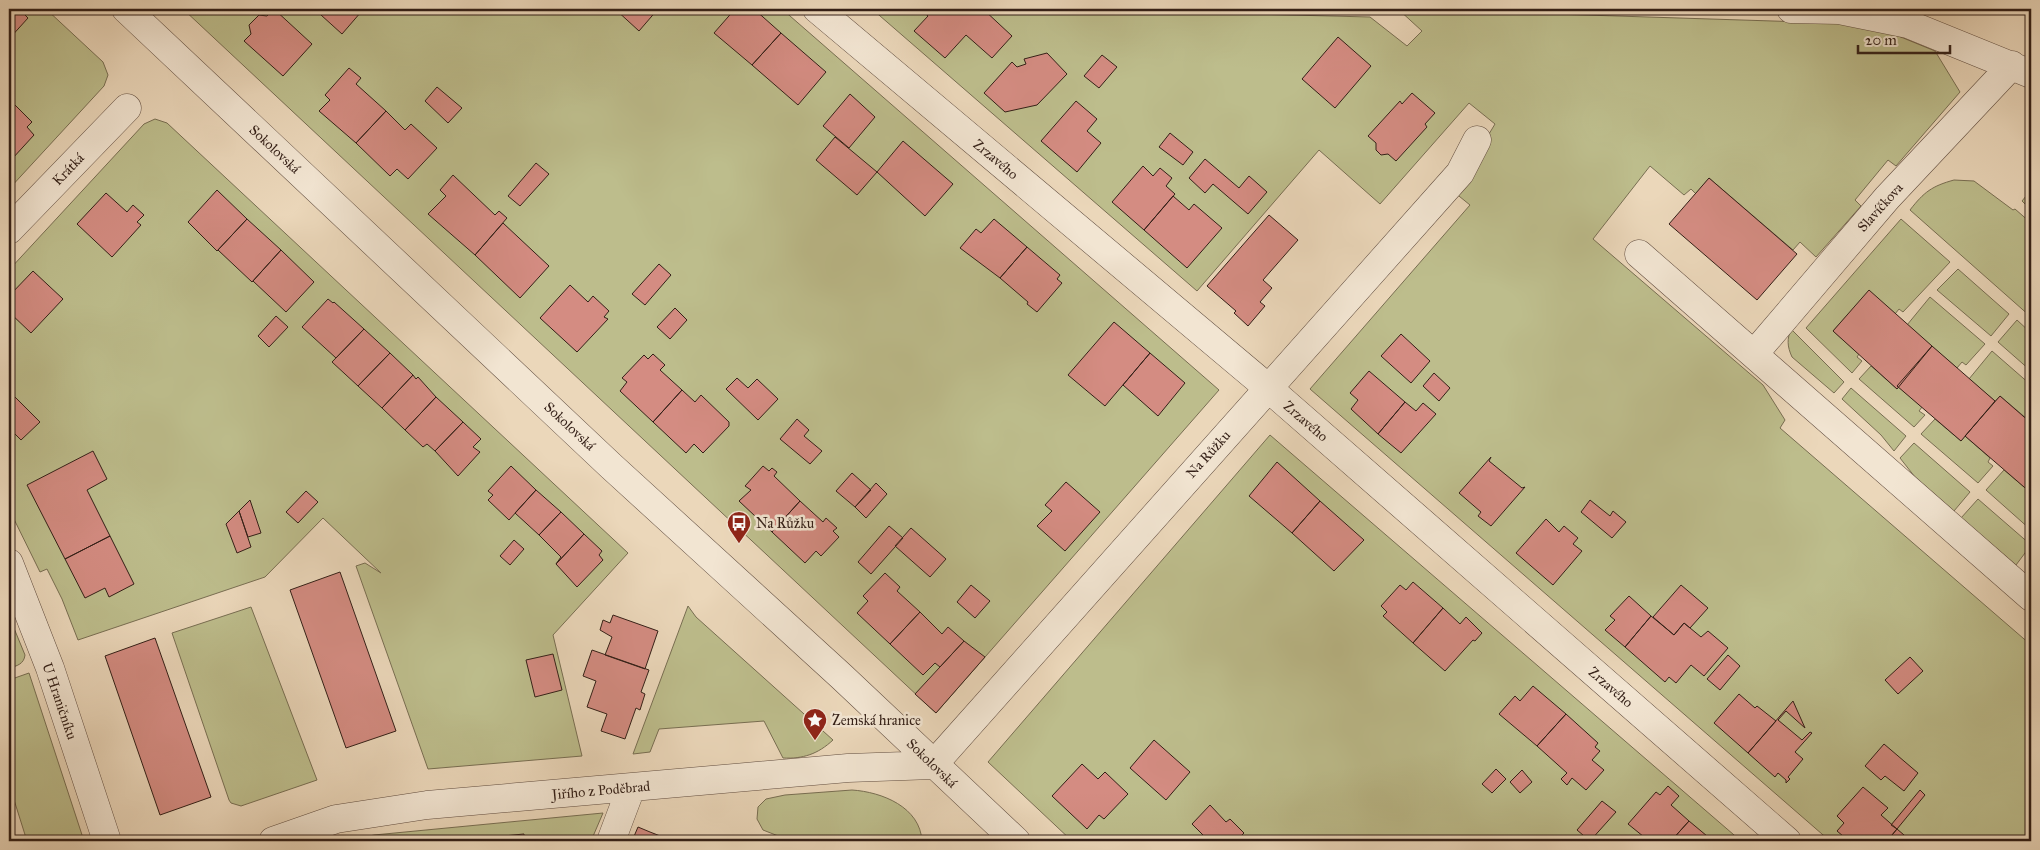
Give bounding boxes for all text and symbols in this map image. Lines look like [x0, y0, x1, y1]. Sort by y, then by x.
scale bar [1858, 22, 1950, 54]
text: 20 m [1865, 31, 1897, 49]
street label: Sokolovská [246, 121, 304, 177]
street label: Zrzavého [970, 136, 1022, 183]
street label: Krátká [49, 150, 88, 189]
street label: Slavíčkova [1854, 179, 1907, 235]
street label: Zrzavého [1280, 397, 1331, 445]
street label: Sokolovská [541, 398, 599, 454]
street label: Na Růžku [1183, 427, 1234, 482]
bus stop icon: Na Růžku [726, 510, 752, 544]
place label: Na Růžku [756, 515, 815, 532]
street label: U Hraničníku [38, 661, 81, 742]
street label: Zrzavého [1585, 663, 1636, 711]
place icon: Zemská hranice [802, 707, 828, 741]
place label: Zemská hranice [832, 712, 921, 729]
street label: Sokolovská [903, 735, 960, 792]
street label: Jiřího z Poděbrad [549, 778, 651, 804]

